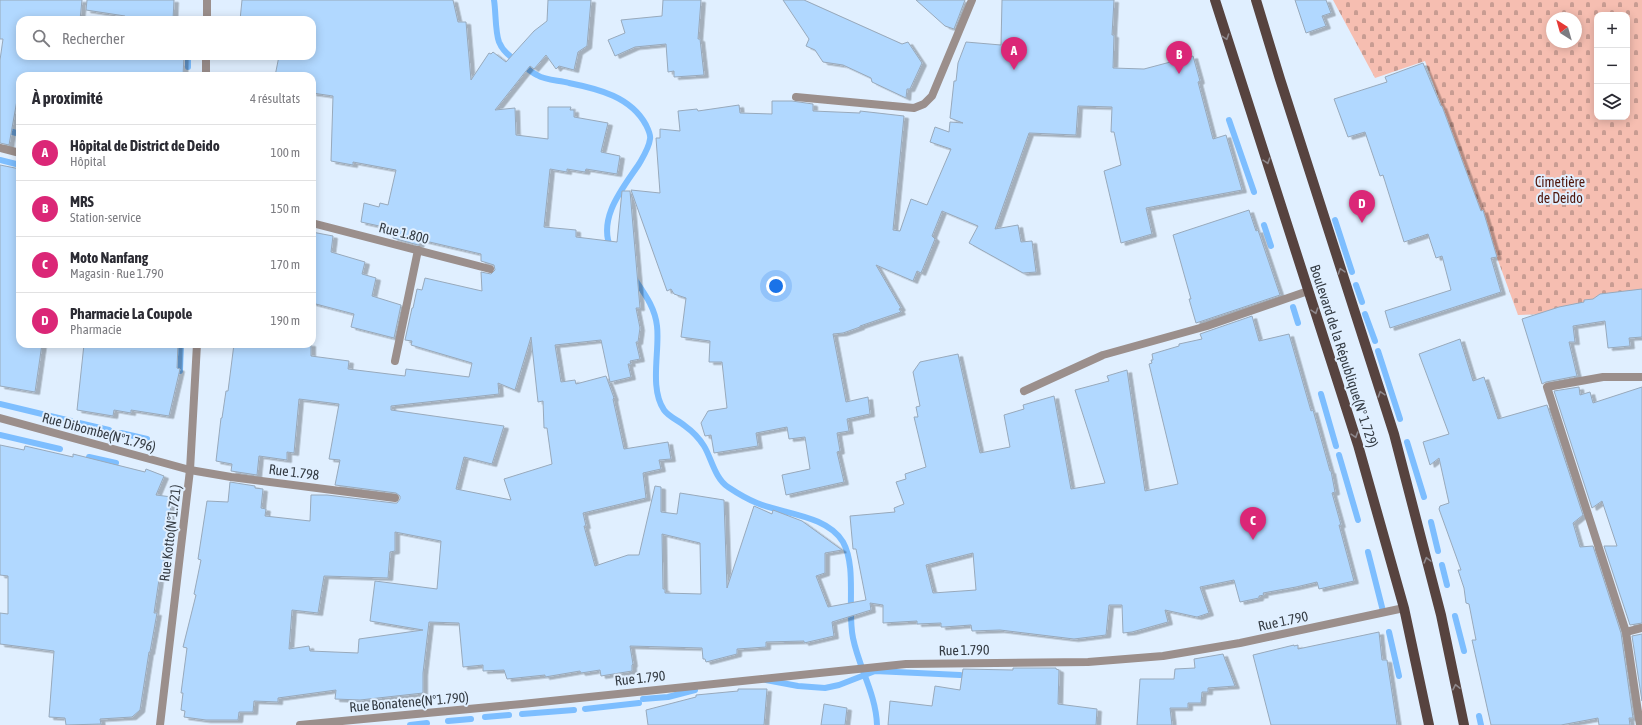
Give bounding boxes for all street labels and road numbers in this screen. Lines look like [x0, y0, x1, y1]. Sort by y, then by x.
street label: Rue 1.800 [377, 219, 431, 247]
street label: Boulevard de la République(N° 1.729) [1307, 263, 1381, 449]
street label: Rue Dibombe(N°1.796) [40, 409, 158, 455]
street label: Rue 1.798 [268, 461, 321, 483]
street label: Rue Kotto(N°1.721) [156, 484, 184, 582]
street label: Rue 1.790 [1256, 608, 1310, 634]
street label: Rue 1.790 [938, 642, 990, 658]
street label: Rue 1.790 [614, 667, 667, 689]
street label: Rue Bonatene(N°1.790) [349, 689, 469, 715]

